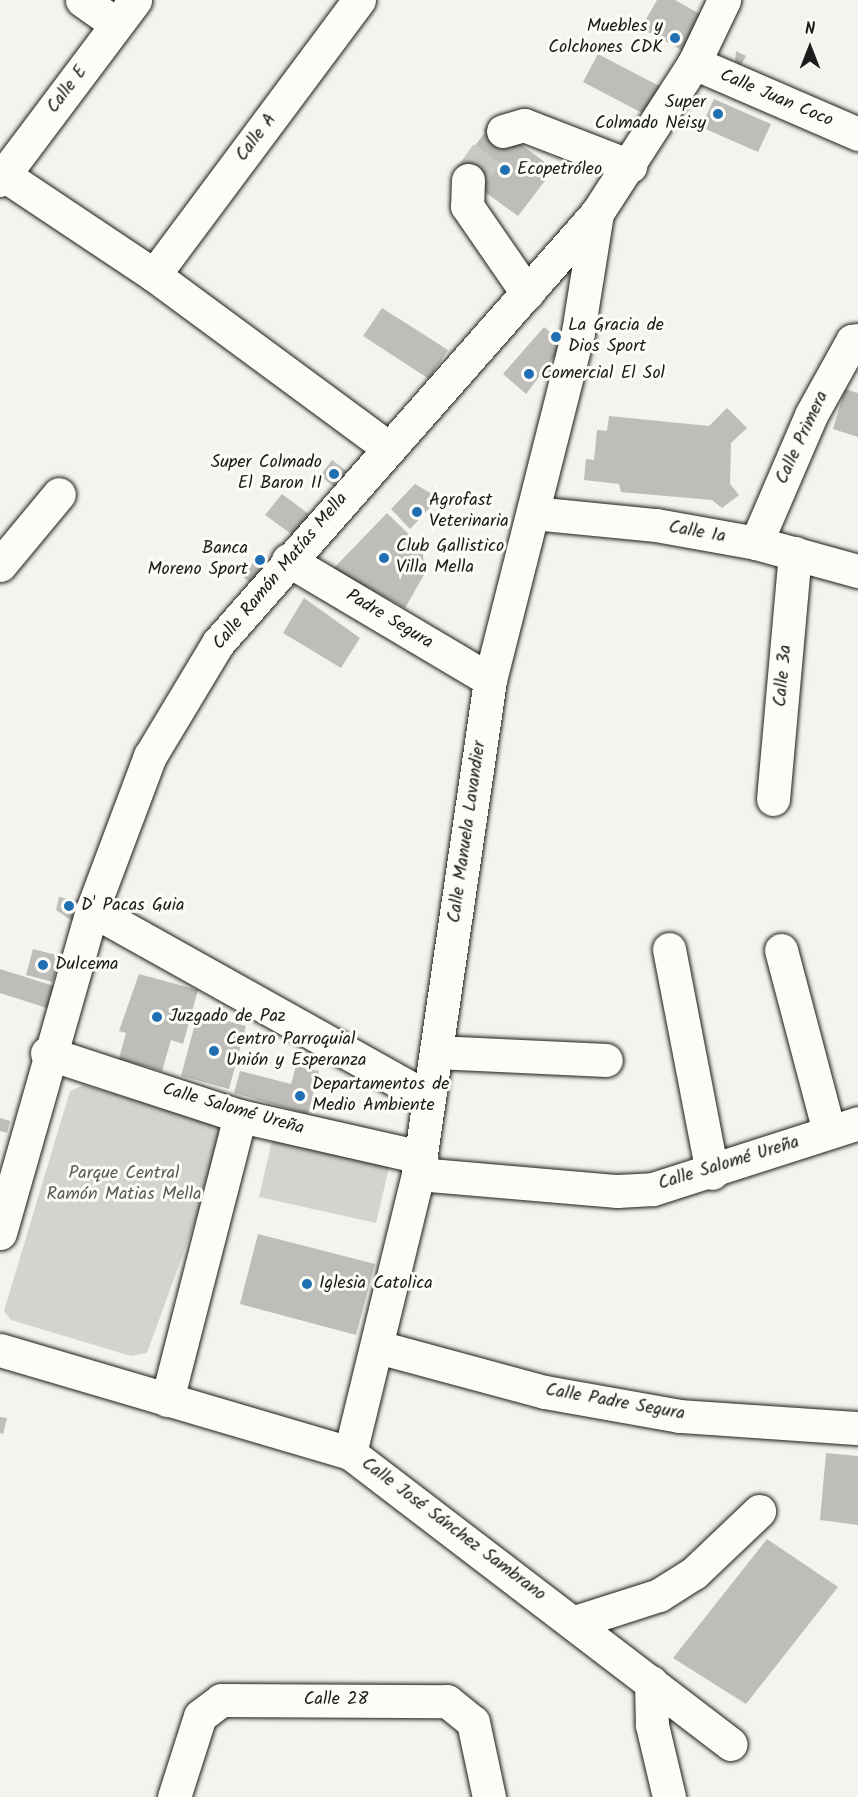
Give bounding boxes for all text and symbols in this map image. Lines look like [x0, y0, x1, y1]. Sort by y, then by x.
place label: Muebles y Colchones CDK [548, 17, 663, 60]
text: N [805, 17, 815, 42]
north arrow [780, 18, 840, 78]
marker: Muebles y Colchones CDK [668, 31, 682, 45]
street label: Calle E [43, 62, 93, 118]
street label: Calle Juan Coco [716, 65, 836, 133]
place label: Super Colmado Neisy [595, 93, 706, 136]
marker: Super Colmado Neisy [711, 107, 725, 121]
street label: Calle A [232, 110, 282, 166]
place label: Ecopetróleo [517, 159, 602, 181]
marker: Ecopetróleo [498, 163, 512, 177]
place label: La Gracia de Dios Sport [568, 316, 664, 358]
marker: La Gracia de Dios Sport [549, 330, 563, 344]
place label: Comercial El Sol [541, 363, 665, 385]
marker: Comercial El Sol [522, 367, 536, 381]
street label: Calle Primera [772, 388, 834, 488]
place label: Super Colmado El Baron II [211, 453, 322, 496]
marker: Super Colmado El Baron II [327, 467, 341, 481]
street label: Calle Ramón Matías Mella [209, 489, 353, 655]
place label: Agrofast Veterinaria [429, 491, 509, 534]
marker: Agrofast Veterinaria [410, 505, 424, 519]
street label: Calle 1a [667, 517, 727, 549]
place label: Club Gallistico Villa Mella [396, 537, 504, 580]
place label: Banca Moreno Sport [147, 539, 248, 582]
marker: Club Gallistico Villa Mella [377, 551, 391, 565]
marker: Banca Moreno Sport [253, 553, 267, 567]
street label: Padre Segura [342, 586, 436, 654]
street label: Calle 3a [771, 644, 797, 708]
street label: Calle Manuela Lavandier [445, 740, 491, 924]
place label: D' Pacas Guia [81, 895, 184, 917]
marker: D' Pacas Guia [62, 899, 76, 913]
place label: Dulcema [55, 954, 119, 976]
marker: Dulcema [36, 958, 50, 972]
place label: Juzgado de Paz [169, 1006, 286, 1028]
marker: Juzgado de Paz [150, 1010, 164, 1024]
place label: Centro Parroquial Unión y Esperanza [226, 1030, 367, 1072]
marker: Centro Parroquial Unión y Esperanza [207, 1044, 221, 1058]
place label: Departamentos de Medio Ambiente [312, 1075, 449, 1118]
street label: Calle Salomé Ureña [160, 1079, 306, 1141]
marker: Departamentos de Medio Ambiente [293, 1089, 307, 1103]
street label: Calle Salomé Ureña [656, 1132, 802, 1196]
park label: Parque Central Ramón Matias Mella [46, 1164, 202, 1206]
place label: Iglesia Catolica [319, 1273, 433, 1295]
marker: Iglesia Catolica [300, 1277, 314, 1291]
street label: Calle Padre Segura [544, 1380, 686, 1426]
street label: Calle José Sánchez Sambrano [357, 1454, 549, 1606]
street label: Calle 28 [304, 1689, 368, 1711]

